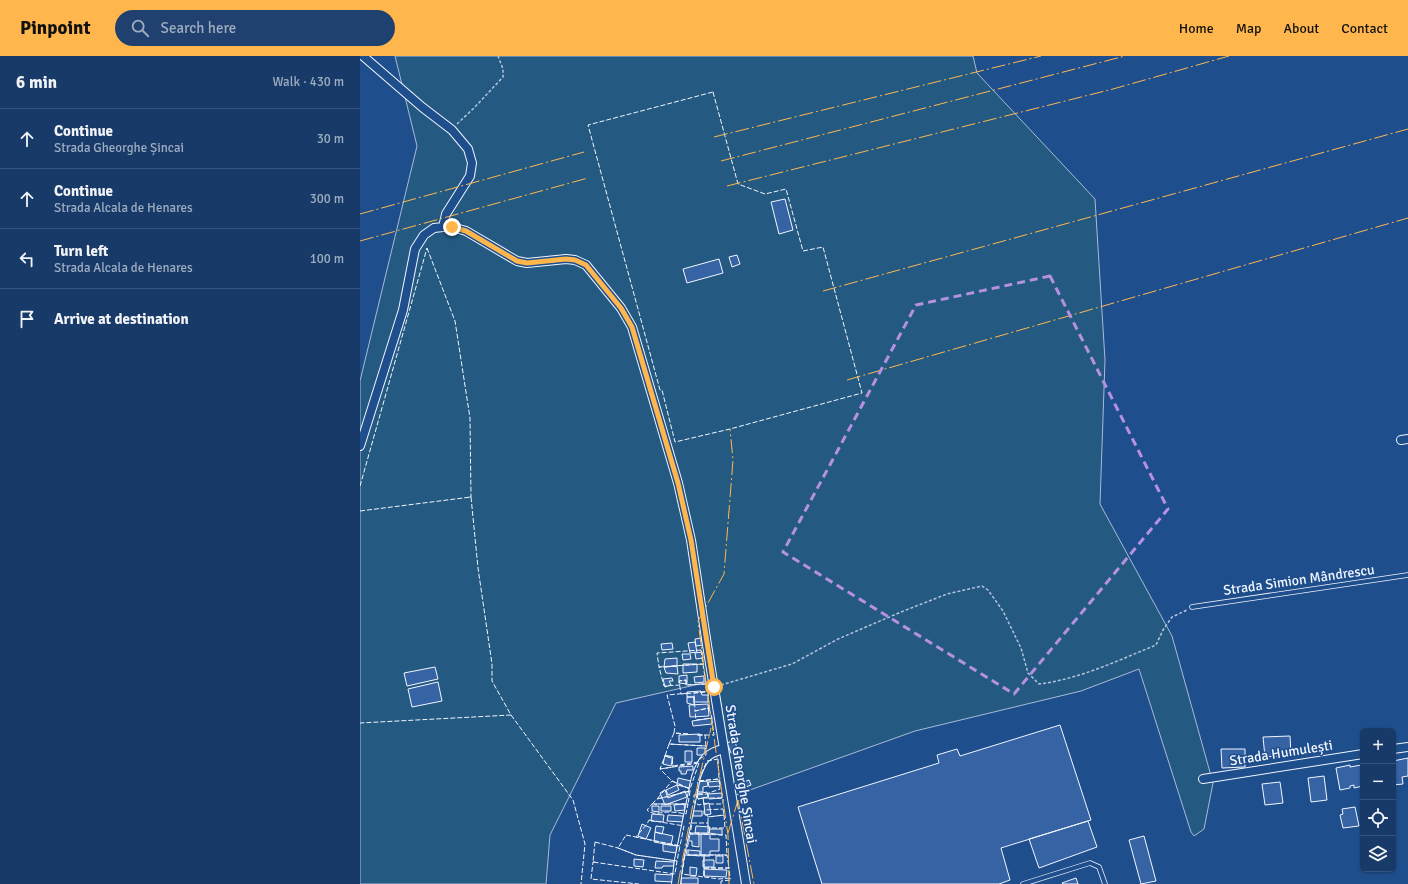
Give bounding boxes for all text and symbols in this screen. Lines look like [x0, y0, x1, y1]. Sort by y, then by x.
search box [115, 10, 395, 46]
text: Pinpoint [20, 16, 91, 40]
icon: search [129, 17, 151, 39]
text: Search here [161, 19, 236, 37]
text: Home [1179, 20, 1214, 37]
text: Map [1236, 20, 1261, 37]
text: About [1283, 20, 1319, 37]
text: Contact [1341, 20, 1388, 37]
text: 6 min [16, 72, 57, 93]
text: Walk · 430 m [273, 74, 344, 90]
text: Continue [54, 122, 113, 140]
icon: ahead [16, 128, 38, 150]
text: 30 m [317, 131, 344, 147]
text: Strada Gheorghe Șincai [54, 140, 184, 156]
text: Continue [54, 182, 113, 200]
icon: ahead [16, 188, 38, 210]
text: 300 m [310, 191, 344, 207]
text: Strada Alcala de Henares [54, 200, 193, 216]
route end [443, 218, 461, 236]
text: Turn left [54, 242, 108, 260]
icon: left [16, 248, 38, 270]
text: 100 m [310, 251, 344, 267]
text: Strada Alcala de Henares [54, 260, 193, 276]
icon: arrive [16, 308, 38, 330]
text: Arrive at destination [54, 310, 189, 328]
street label: Strada Simion Mândrescu [1222, 561, 1376, 599]
route start [705, 678, 723, 696]
street label: Strada Gheorghe Șincai [722, 703, 760, 845]
map controls [1360, 728, 1396, 872]
button: + [1360, 728, 1396, 764]
street label: Strada Humulești [1228, 736, 1334, 770]
button: − [1360, 764, 1396, 800]
button: locate [1360, 800, 1396, 836]
button: layers [1360, 836, 1396, 872]

